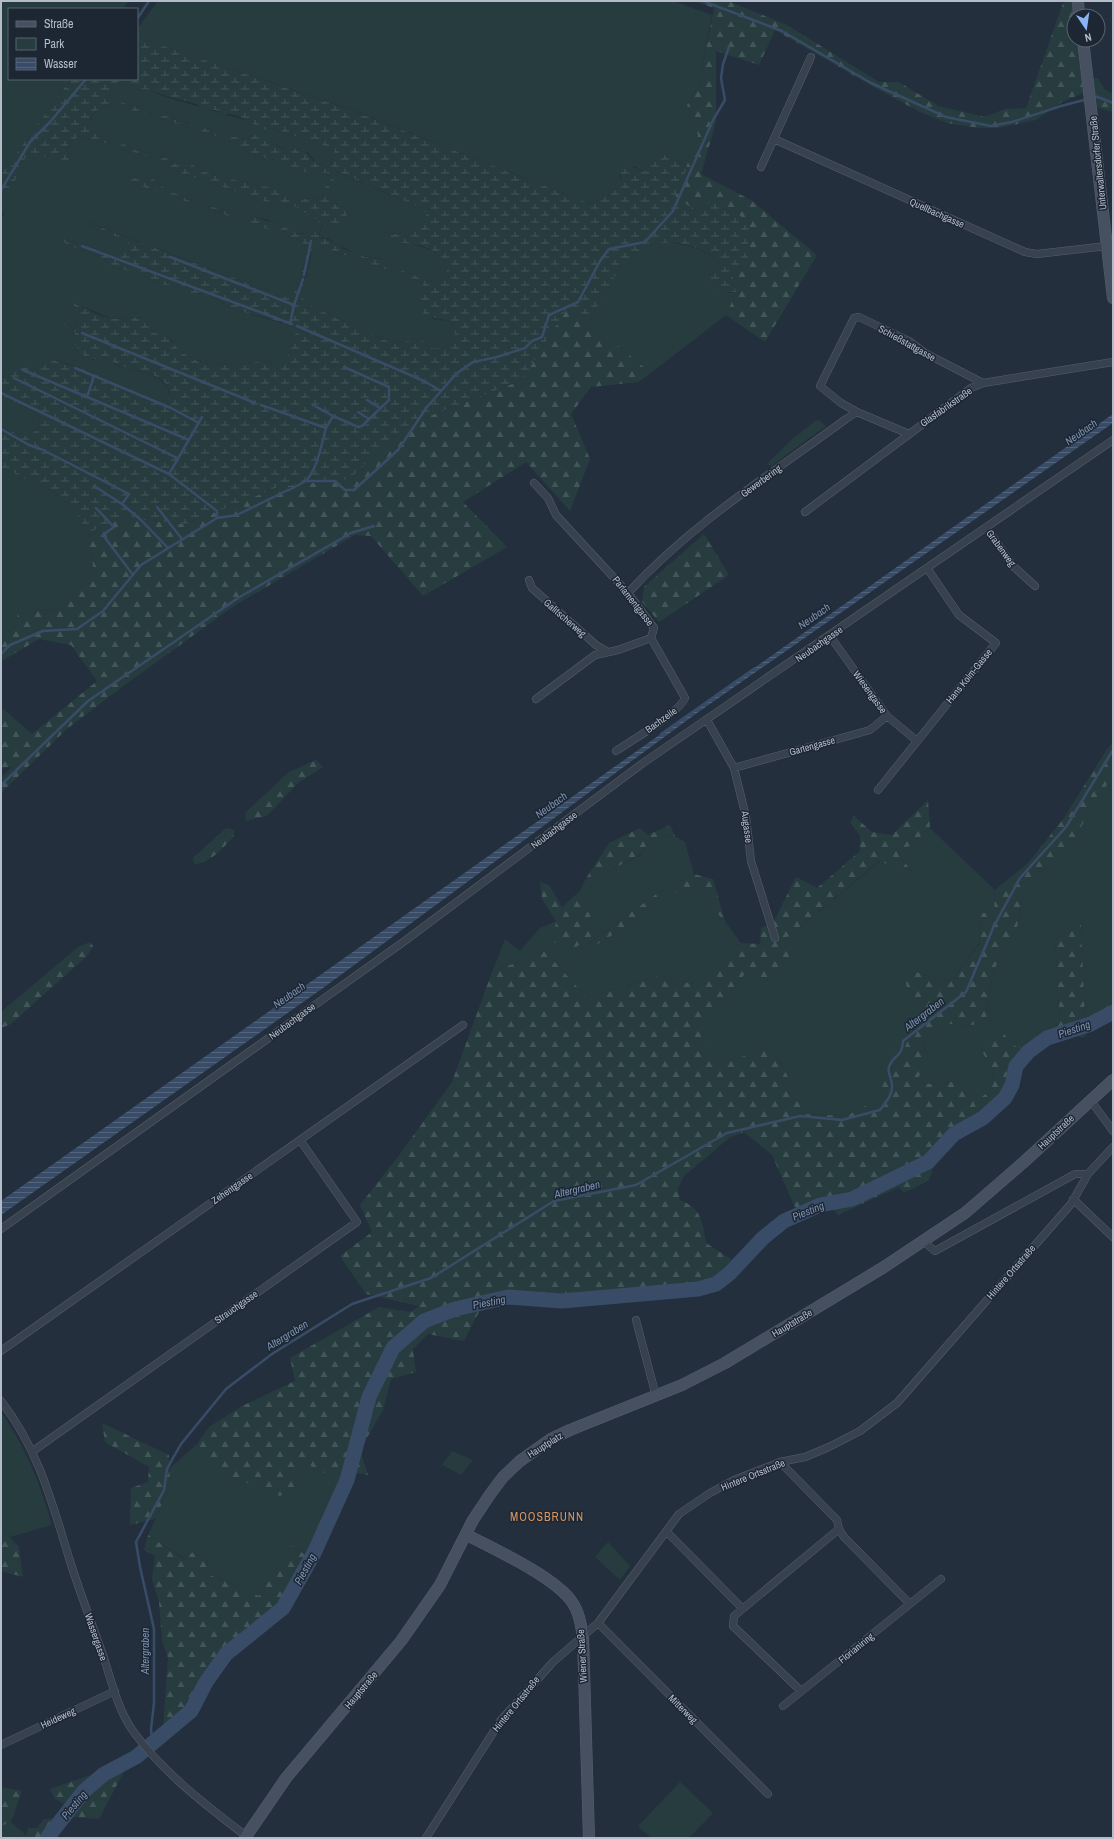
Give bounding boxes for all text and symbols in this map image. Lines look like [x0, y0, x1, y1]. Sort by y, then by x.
legend [8, 8, 138, 80]
north arrow [1066, 8, 1106, 48]
text: Straße [44, 16, 74, 32]
text: N [1084, 30, 1093, 45]
text: Park [44, 36, 64, 52]
text: Wasser [44, 56, 78, 72]
street label: Unterwaltersdorfer Straße [1087, 115, 1109, 211]
street label: Quellbachgasse [907, 195, 967, 231]
street label: Schießstattgasse [876, 322, 938, 364]
street label: Glasfabrikstraße [917, 384, 975, 430]
water label: Neubach [1062, 416, 1100, 448]
street label: Gewerbering [738, 462, 784, 500]
street label: Grabenweg [983, 527, 1019, 569]
street label: Parlamentgasse [610, 574, 657, 629]
street label: Galitscherweg [541, 596, 589, 640]
water label: Neubach [795, 600, 833, 632]
street label: Neubachgasse [793, 623, 845, 665]
street label: Hans Kolm-Gasse [943, 646, 995, 706]
street label: Wiesengasse [850, 668, 890, 716]
street label: Bachzeile [643, 704, 680, 736]
street label: Gartengasse [788, 733, 837, 759]
water label: Neubach [532, 789, 570, 821]
street label: Neubachgasse [528, 808, 580, 852]
street label: Augasse [738, 809, 755, 844]
water label: Neubach [270, 979, 308, 1011]
water label: Altergraben [901, 994, 947, 1034]
street label: Neubachgasse [266, 999, 318, 1042]
water label: Piesting [1056, 1017, 1092, 1041]
street label: Hauptstraße [1035, 1112, 1077, 1152]
street label: Zehentgasse [209, 1169, 256, 1207]
water label: Altergraben [552, 1177, 601, 1201]
water label: Piesting [790, 1198, 826, 1224]
street label: Hintere Ortsstraße [984, 1242, 1038, 1302]
street label: Strauchgasse [212, 1287, 261, 1327]
water label: Piesting [471, 1292, 507, 1312]
street label: Hauptstraße [769, 1306, 815, 1340]
water label: Altergraben [263, 1317, 310, 1354]
street label: Hauptplatz [525, 1429, 565, 1461]
street label: Hintere Ortsstraße [719, 1456, 787, 1494]
district label: MOOSBRUNN [510, 1509, 584, 1525]
water label: Piesting [291, 1551, 319, 1587]
street label: Wassergasse [82, 1612, 110, 1663]
water label: Altergraben [138, 1628, 152, 1675]
street label: Wiener Straße [574, 1629, 590, 1683]
street label: Florianiring [836, 1629, 877, 1666]
street label: Hauptstraße [342, 1668, 381, 1711]
street label: Hintere Ortsstraße [490, 1673, 543, 1734]
street label: Mitterweg [666, 1692, 701, 1727]
street label: Heideweg [39, 1704, 78, 1732]
water label: Piesting [58, 1788, 90, 1822]

